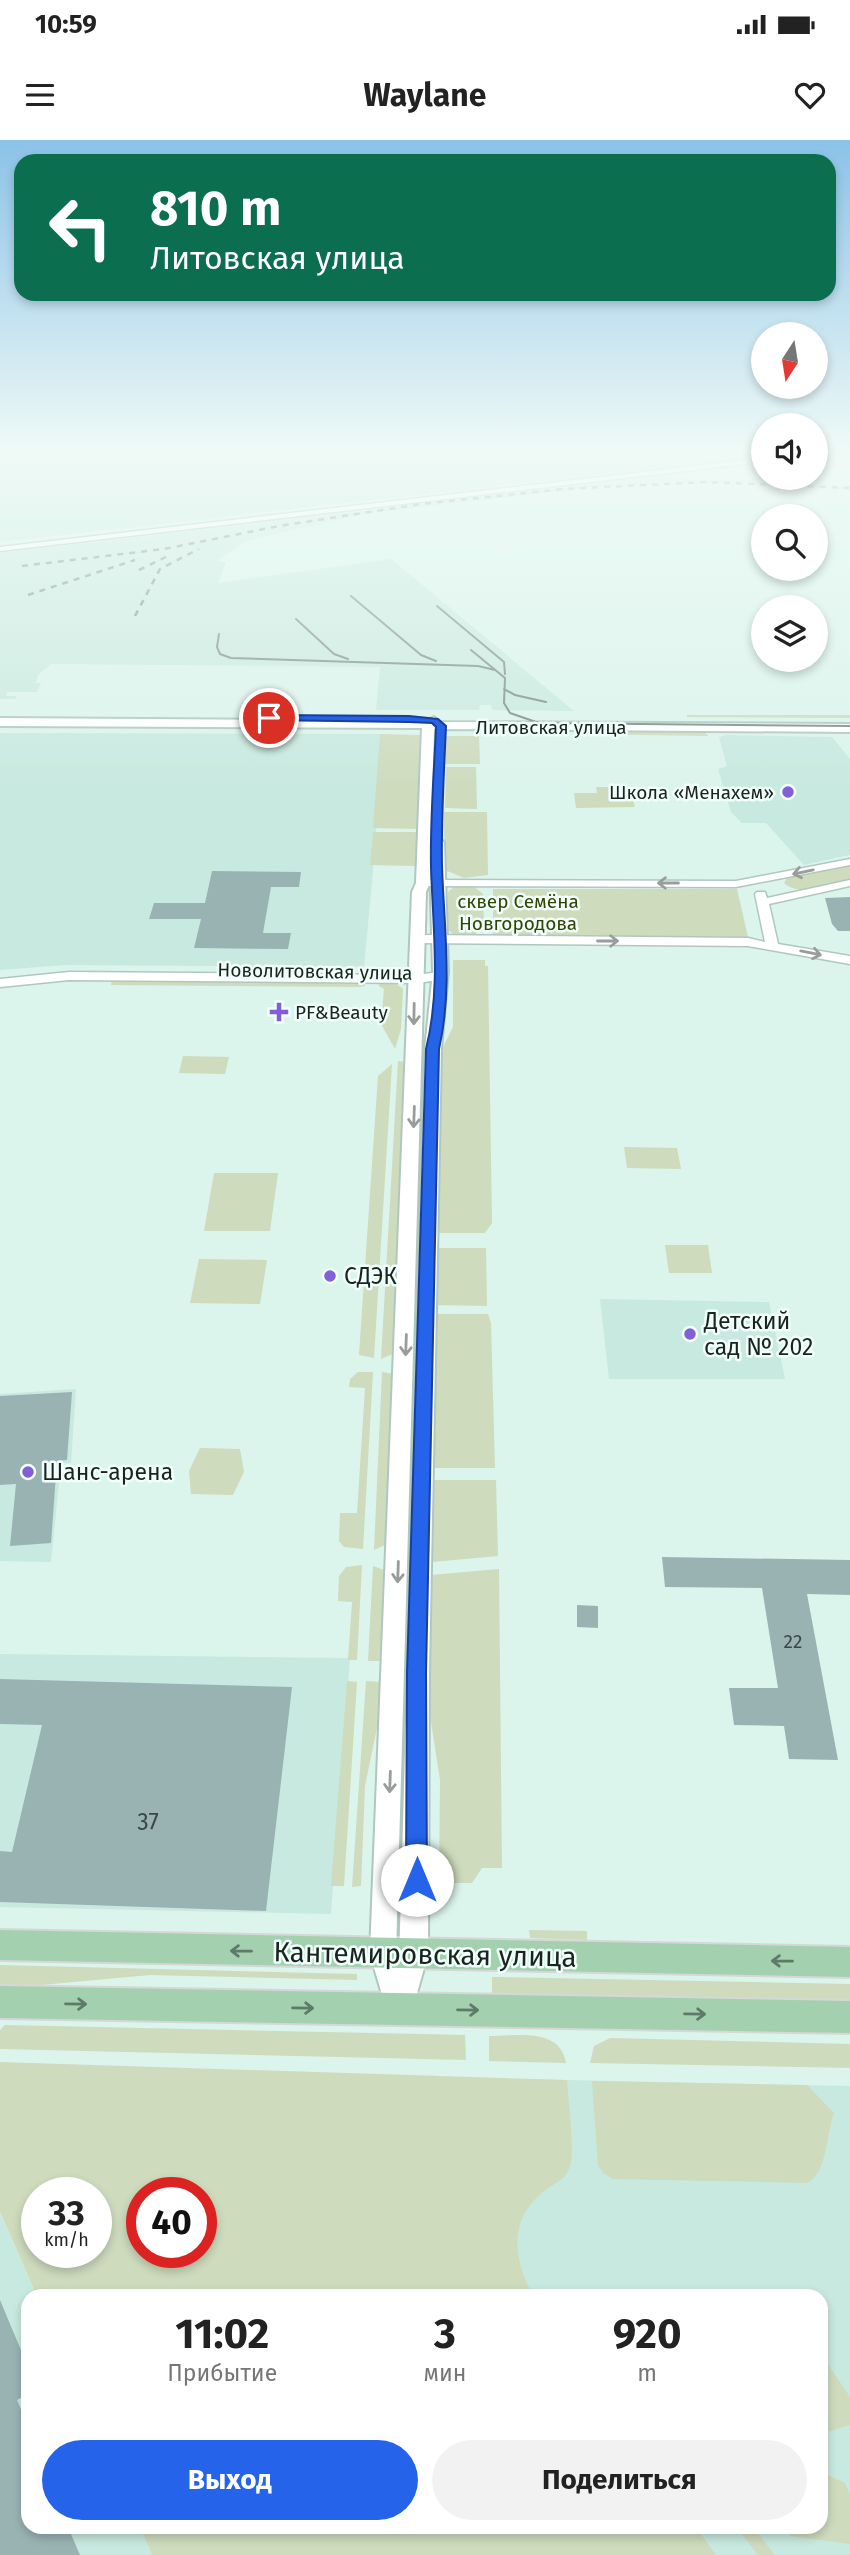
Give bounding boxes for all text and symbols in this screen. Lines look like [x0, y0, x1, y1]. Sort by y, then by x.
text: 10:59 [35, 9, 97, 40]
icon: menu [21, 76, 59, 114]
text: Waylane [364, 76, 486, 114]
icon: heart [791, 76, 829, 114]
text: 810 m [150, 179, 281, 238]
icon: left [35, 182, 126, 273]
text: Литовская улица [150, 239, 405, 277]
north arrow [751, 322, 828, 399]
map controls [751, 322, 828, 672]
button: sound [751, 413, 828, 490]
button: search [751, 504, 828, 581]
button: layers [751, 595, 828, 672]
pin [239, 688, 299, 748]
icon: arrive [250, 699, 288, 737]
street label: Литовская улица [475, 716, 627, 739]
place label: Школа «Менахем» [609, 781, 774, 804]
marker: Школа «Менахем» [780, 784, 796, 800]
one-way arrow [792, 865, 815, 879]
one-way arrow [656, 876, 679, 890]
park label: сквер Семёна Новгородова [457, 890, 579, 935]
one-way arrow [596, 934, 619, 948]
one-way arrow [799, 946, 822, 960]
street label: Новолитовская улица [217, 958, 413, 985]
place label: PF&Beauty [295, 1001, 389, 1024]
marker: PF&Beauty [269, 1002, 289, 1022]
one-way arrow [408, 1003, 421, 1026]
one-way arrow [407, 1106, 420, 1129]
place label: СДЭК [344, 1262, 397, 1290]
marker: СДЭК [322, 1268, 338, 1284]
place label: Детский сад № 202 [703, 1307, 813, 1361]
marker: Детский сад № 202 [682, 1326, 698, 1342]
one-way arrow [400, 1333, 413, 1356]
place label: Шанс-арена [42, 1458, 173, 1486]
marker: Шанс-арена [20, 1464, 36, 1480]
one-way arrow [391, 1560, 404, 1583]
house number: 22 [784, 1630, 802, 1653]
one-way arrow [383, 1770, 396, 1793]
house number: 37 [137, 1808, 159, 1836]
position arrow [380, 1843, 454, 1917]
street label: Кантемировская улица [273, 1935, 577, 1974]
one-way arrow [230, 1944, 253, 1957]
one-way arrow [771, 1954, 794, 1968]
one-way arrow [64, 1997, 87, 2010]
one-way arrow [292, 2001, 315, 2014]
one-way arrow [456, 2003, 479, 2017]
one-way arrow [683, 2007, 706, 2021]
speed limit sign: 40 [126, 2177, 217, 2268]
text: 33 [48, 2192, 85, 2234]
text: km/h [44, 2229, 89, 2251]
text: 11:02 [175, 2309, 269, 2359]
text: 3 [434, 2309, 456, 2359]
text: 920 [613, 2309, 682, 2359]
text: Прибытие [167, 2359, 277, 2387]
text: мин [424, 2359, 466, 2387]
text: m [637, 2359, 657, 2387]
button: Выход [42, 2440, 418, 2520]
button: Поделиться [432, 2440, 807, 2520]

